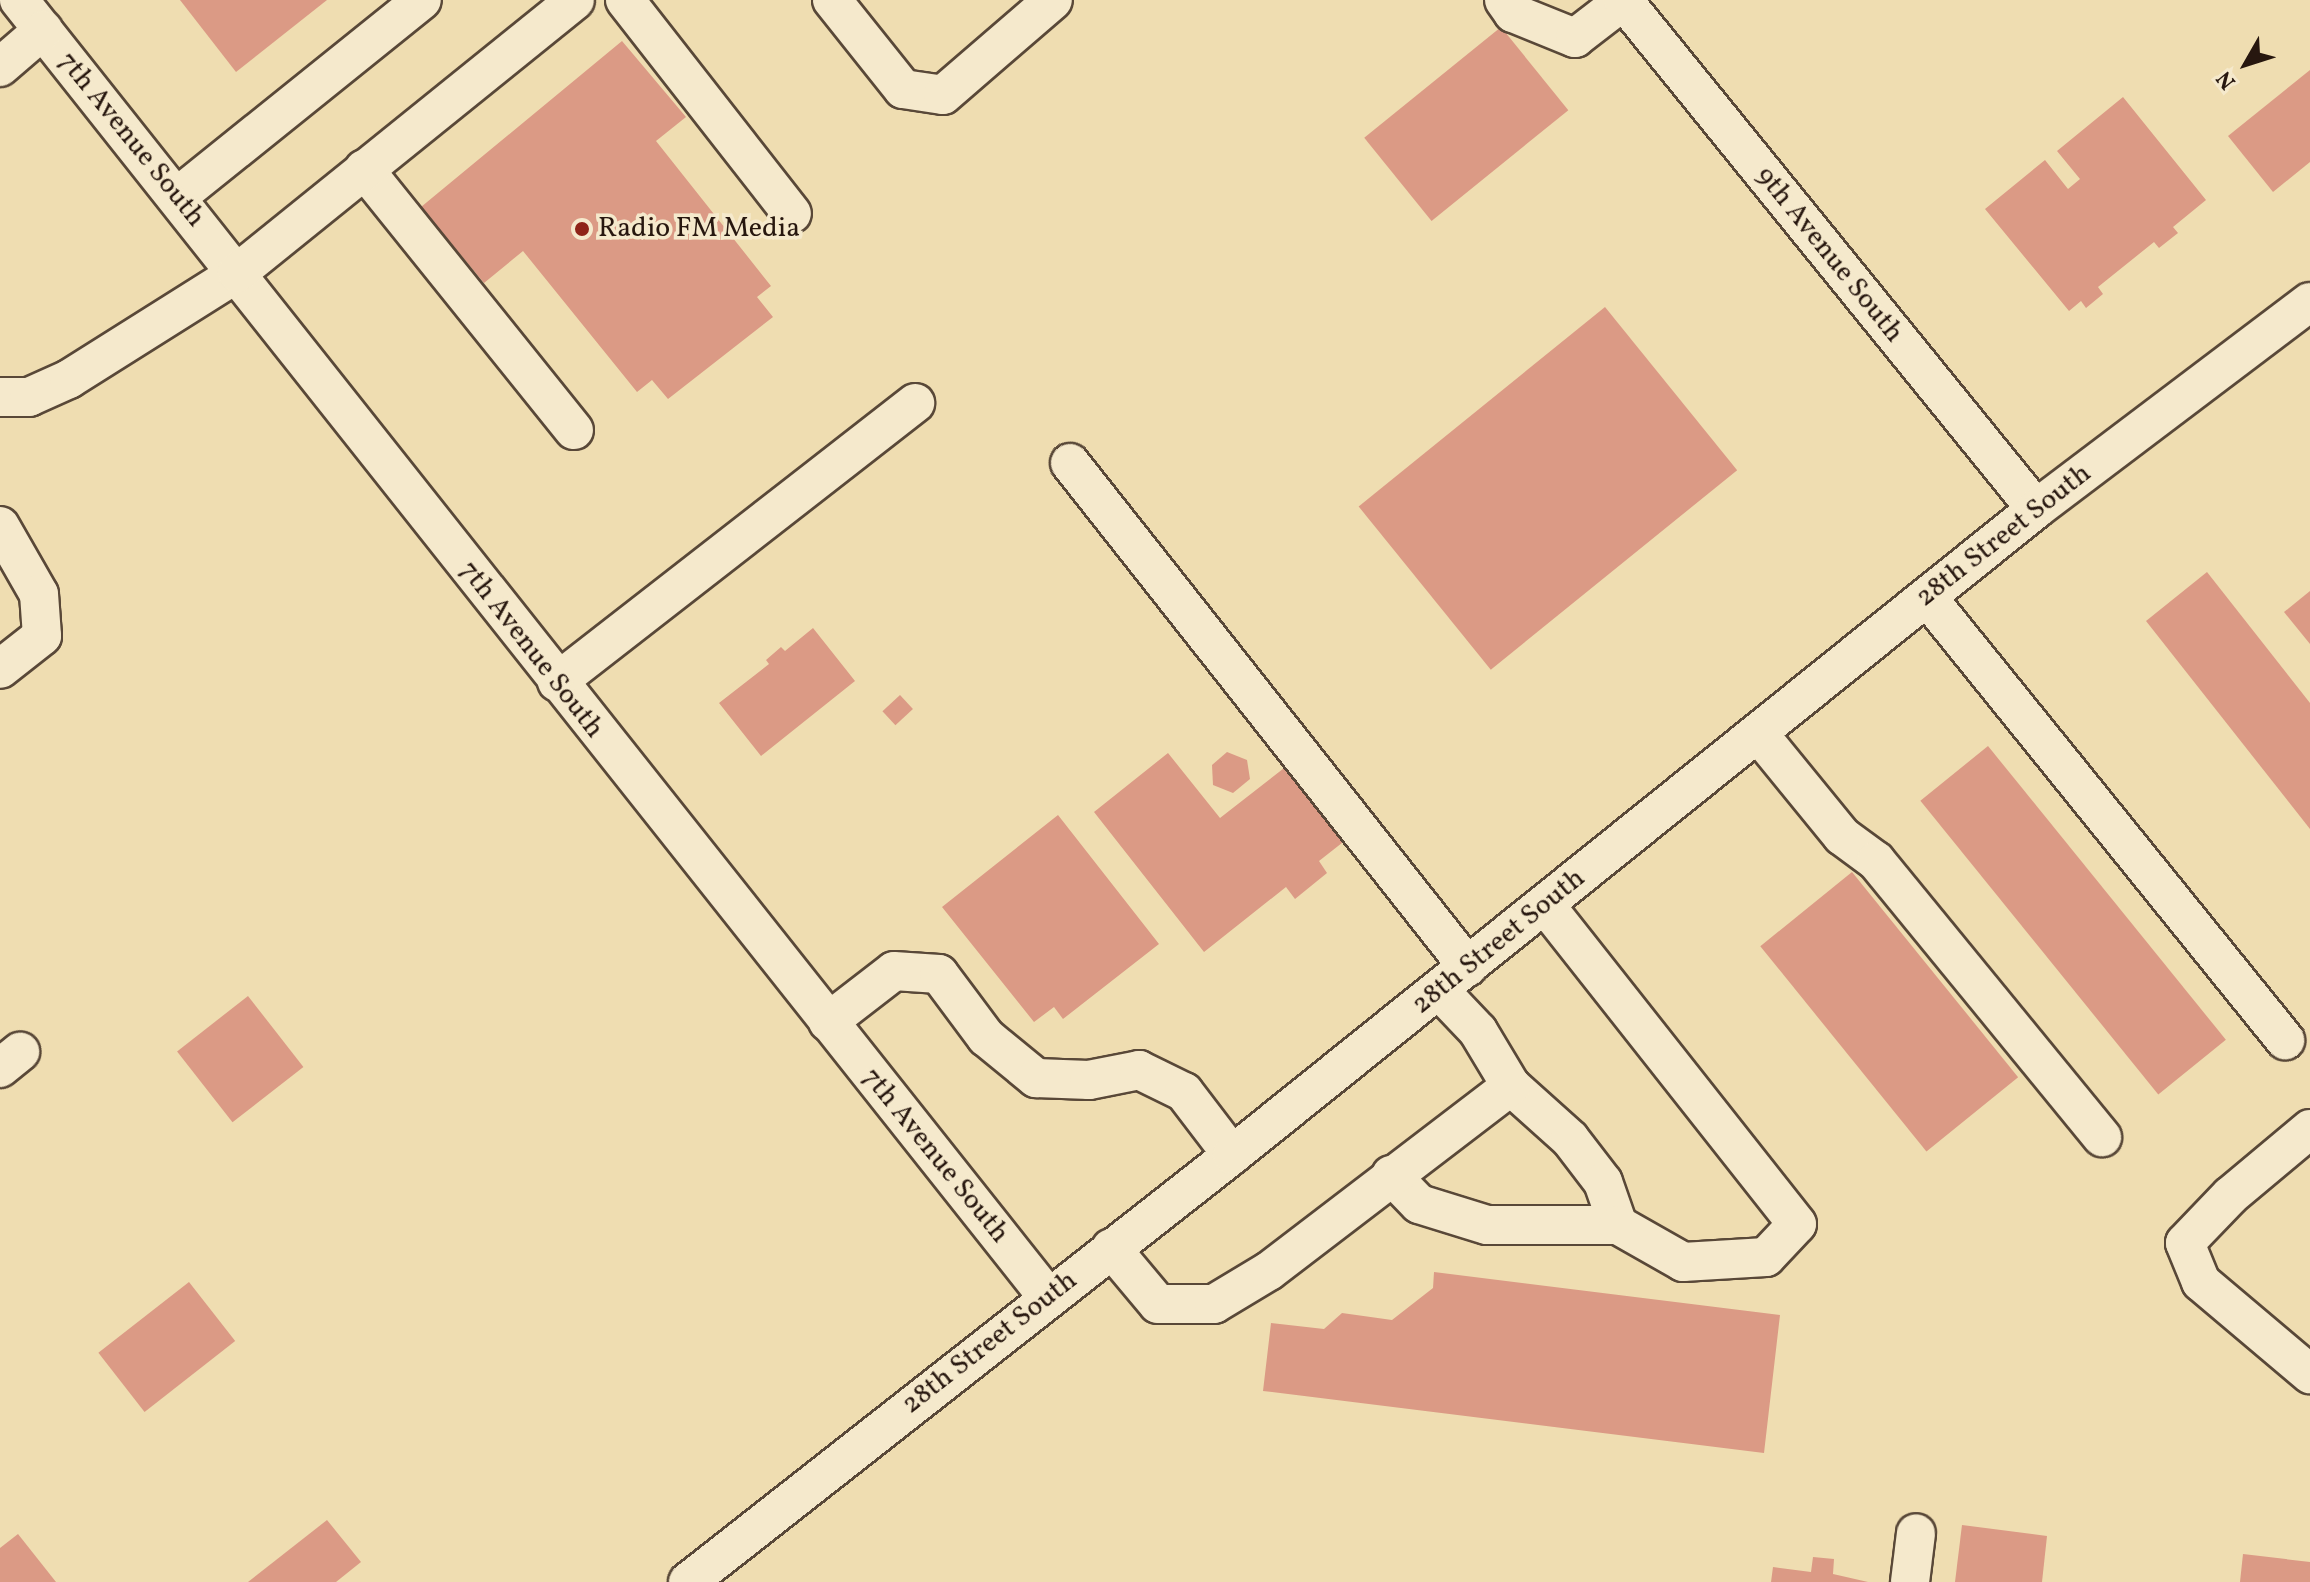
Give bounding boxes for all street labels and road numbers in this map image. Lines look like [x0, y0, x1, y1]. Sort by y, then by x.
street label: 7th Avenue South [50, 46, 212, 234]
street label: 9th Avenue South [1748, 160, 1910, 350]
street label: 28th Street South [1910, 457, 2098, 615]
street label: 7th Avenue South [451, 555, 611, 745]
street label: 28th Street South [1406, 862, 1592, 1022]
street label: 7th Avenue South [854, 1062, 1016, 1250]
street label: 28th Street South [896, 1264, 1084, 1422]

